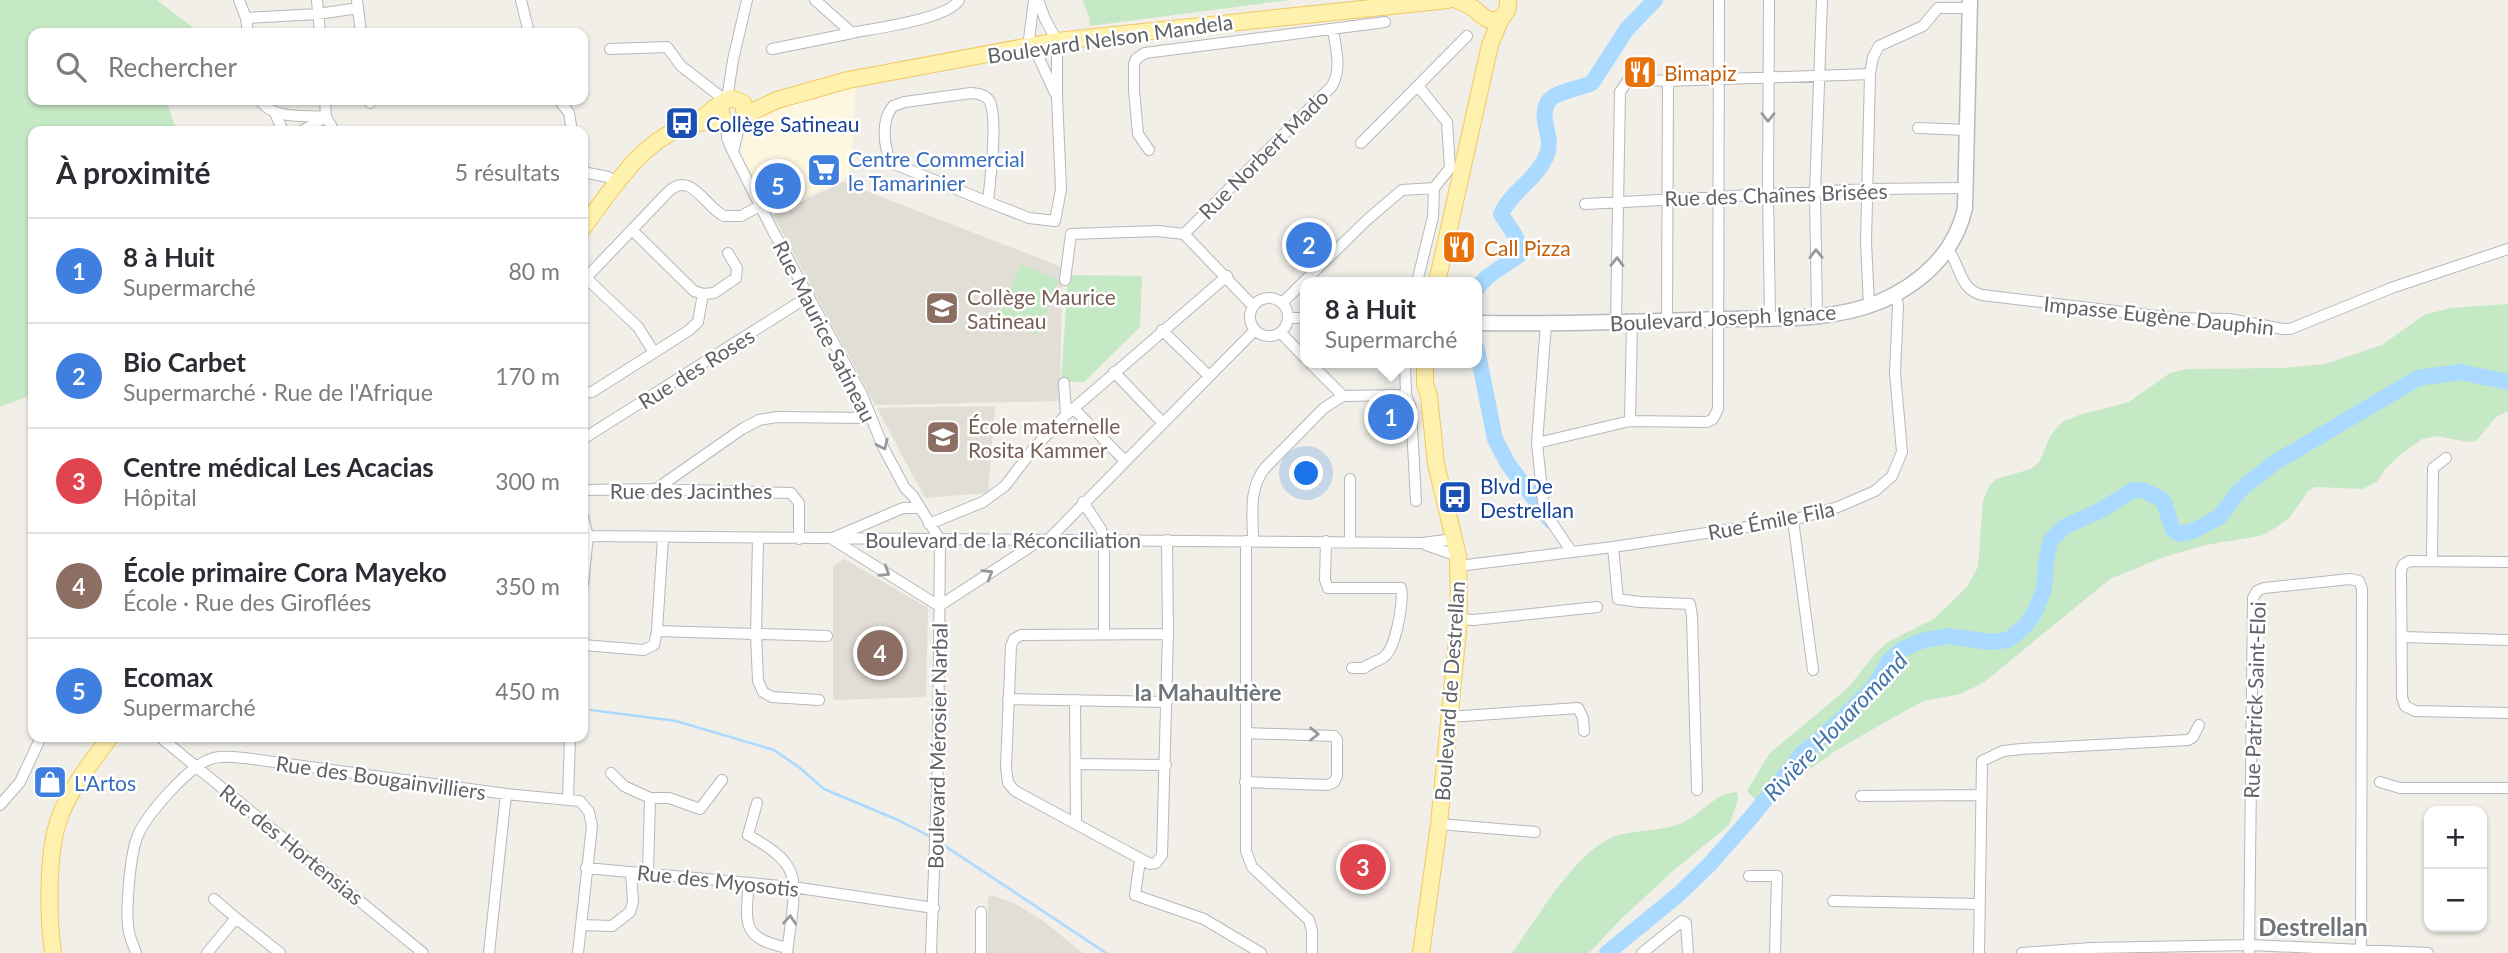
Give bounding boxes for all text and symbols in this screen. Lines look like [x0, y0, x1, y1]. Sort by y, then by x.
street label: Boulevard Nelson Mandela [986, 8, 1234, 68]
search box [28, 28, 588, 105]
icon: search [52, 48, 90, 86]
text: Rechercher [108, 51, 237, 83]
restaurant icon: Bimapiz [1621, 53, 1659, 91]
place label: Bimapiz [1664, 60, 1736, 85]
street label: Rue Norbert Mado [1193, 84, 1333, 224]
bus stop icon: Collège Satineau [663, 104, 701, 142]
place label: Collège Satineau [706, 111, 859, 136]
one-way arrow [1760, 112, 1776, 123]
place label: Centre Commercial le Tamarinier [848, 146, 1025, 195]
supermarket icon: Centre Commercial le Tamarinier [805, 151, 843, 189]
text: À proximité [56, 154, 211, 190]
text: 5 résultats [455, 158, 560, 186]
pin: 5 [755, 160, 801, 212]
street label: Rue des Chaînes Brisées [1664, 178, 1888, 210]
pin: 2 [1286, 219, 1332, 271]
restaurant icon: Call Pizza [1440, 228, 1478, 266]
place label: Call Pizza [1484, 235, 1571, 260]
street label: Rue Maurice Satineau [768, 236, 882, 426]
text: 8 à Huit [123, 241, 215, 273]
one-way arrow [1808, 248, 1824, 259]
one-way arrow [1610, 256, 1625, 267]
text: 1 [72, 257, 86, 285]
text: 80 m [509, 257, 560, 285]
text: Supermarché [123, 273, 256, 301]
popup [1300, 277, 1482, 368]
place label: Collège Maurice Satineau [967, 284, 1116, 333]
school or university icon: Collège Maurice Satineau [923, 289, 961, 327]
street label: Impasse Eugène Dauphin [2043, 290, 2275, 340]
text: 8 à Huit [1325, 293, 1416, 325]
street label: Boulevard Joseph Ignace [1609, 299, 1837, 335]
street label: Rue des Roses [633, 322, 759, 414]
text: Supermarché [1325, 325, 1457, 353]
text: Bio Carbet [123, 346, 246, 378]
text: 2 [72, 362, 86, 390]
text: 170 m [495, 362, 560, 390]
text: Supermarché · Rue de l'Afrique [123, 378, 433, 406]
pin: 1 [1368, 391, 1414, 443]
place label: École maternelle Rosita Kammer [968, 413, 1120, 462]
school or university icon: École maternelle Rosita Kammer [924, 418, 962, 456]
one-way arrow [875, 438, 889, 450]
text: Centre médical Les Acacias [123, 451, 434, 483]
your location [1289, 456, 1323, 490]
text: 3 [72, 467, 86, 495]
text: 300 m [495, 467, 560, 495]
place label: Blvd De Destrellan [1480, 473, 1574, 522]
street label: Rue des Jacinthes [610, 478, 772, 503]
bus stop icon: Blvd De Destrellan [1436, 478, 1474, 516]
text: Hôpital [123, 483, 197, 511]
street label: Rue Émile Fila [1705, 495, 1837, 545]
street label: Boulevard de la Réconciliation [865, 527, 1141, 552]
text: École primaire Cora Mayeko [123, 556, 447, 588]
one-way arrow [877, 564, 890, 577]
one-way arrow [980, 569, 993, 582]
text: 4 [72, 572, 86, 600]
text: 350 m [495, 572, 560, 600]
street label: Boulevard de Destrellan [1429, 580, 1469, 802]
text: École · Rue des Giroflées [123, 588, 371, 616]
street label: Rue Patrick Saint-Eloi [2238, 601, 2270, 799]
street label: Boulevard Mérosier Narbal [922, 623, 952, 869]
pin: 4 [857, 627, 903, 679]
water label: Rivière Houaromand [1757, 646, 1913, 806]
text: Ecomax [123, 661, 213, 693]
text: 5 [72, 677, 86, 705]
text: 450 m [495, 677, 560, 705]
district label: la Mahaultière [1134, 678, 1282, 706]
text: Supermarché [123, 693, 256, 721]
one-way arrow [1309, 727, 1320, 742]
street label: Rue des Bougainvilliers [274, 750, 488, 804]
shop icon: L'Artos [31, 763, 69, 801]
place label: L'Artos [74, 770, 136, 795]
street label: Rue des Hortensias [215, 778, 369, 910]
map controls [2424, 806, 2487, 932]
button: + [2424, 806, 2487, 869]
pin: 3 [1340, 841, 1386, 893]
street label: Rue des Myosotis [636, 859, 800, 901]
button: − [2424, 869, 2487, 932]
district label: Destrellan [2258, 912, 2368, 941]
one-way arrow [782, 914, 797, 925]

